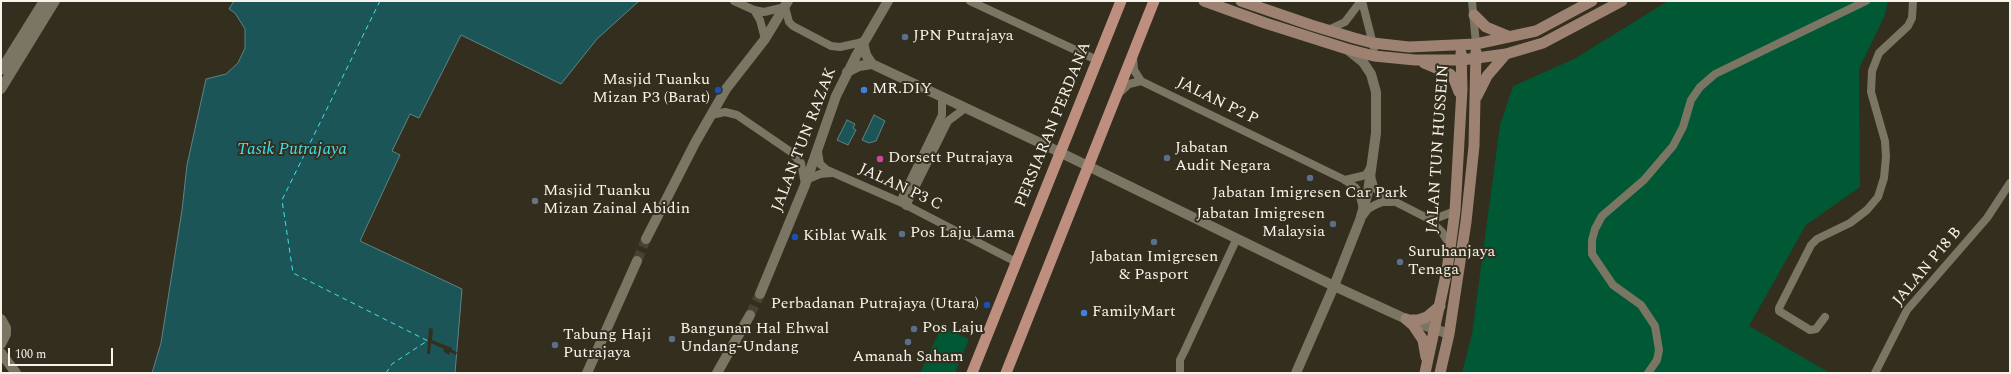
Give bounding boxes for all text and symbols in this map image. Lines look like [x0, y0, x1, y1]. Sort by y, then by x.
place label: JPN Putrajaya [913, 27, 1014, 47]
marker: JPN Putrajaya [900, 32, 910, 42]
street label: PERSIARAN PERDANA [1012, 39, 1096, 211]
street label: JALAN TUN HUSSEIN [1424, 64, 1454, 234]
street label: JALAN TUN RAZAK [769, 65, 841, 215]
place label: Masjid Tuanku Mizan P3 (Barat) [592, 71, 710, 109]
street label: JALAN P2 P [1173, 74, 1261, 130]
place label: MR.DIY [872, 80, 932, 100]
marker: Masjid Tuanku Mizan P3 (Barat) [713, 85, 723, 95]
marker: MR.DIY [859, 85, 869, 95]
place label: Jabatan Audit Negara [1175, 139, 1271, 177]
water label: Tasik Putrajaya [237, 141, 347, 161]
place label: Dorsett Putrajaya [888, 149, 1013, 169]
marker: Jabatan Audit Negara [1162, 153, 1172, 163]
marker: Dorsett Putrajaya [875, 154, 885, 164]
street label: JALAN P3 C [855, 160, 945, 216]
marker: Jabatan Imigresen Car Park [1305, 173, 1315, 183]
place label: Masjid Tuanku Mizan Zainal Abidin [543, 182, 690, 220]
place label: Jabatan Imigresen Car Park [1212, 184, 1408, 204]
marker: Masjid Tuanku Mizan Zainal Abidin [530, 196, 540, 206]
place label: Jabatan Imigresen Malaysia [1196, 205, 1325, 243]
marker: Jabatan Imigresen Malaysia [1328, 219, 1338, 229]
place label: Pos Laju Lama [910, 224, 1015, 244]
street label: JALAN P18 B [1889, 224, 1967, 310]
place label: Kiblat Walk [803, 227, 887, 247]
marker: Pos Laju Lama [897, 229, 907, 239]
marker: Kiblat Walk [790, 232, 800, 242]
marker: Jabatan Imigresen & Pasport [1149, 237, 1159, 247]
place label: Suruhanjaya Tenaga [1408, 243, 1495, 281]
place label: Jabatan Imigresen & Pasport [1090, 248, 1218, 286]
marker: Suruhanjaya Tenaga [1395, 257, 1405, 267]
place label: Perbadanan Putrajaya (Utara) [771, 295, 979, 315]
marker: Perbadanan Putrajaya (Utara) [982, 300, 992, 310]
place label: FamilyMart [1092, 303, 1176, 323]
marker: FamilyMart [1079, 308, 1089, 318]
place label: Pos Laju [922, 319, 983, 339]
place label: Bangunan Hal Ehwal Undang-Undang [680, 320, 829, 358]
marker: Pos Laju [909, 324, 919, 334]
place label: Tabung Haji Putrajaya [563, 326, 652, 364]
marker: Bangunan Hal Ehwal Undang-Undang [667, 334, 677, 344]
marker: Amanah Saham [903, 337, 913, 347]
scale bar [10, 340, 115, 366]
marker: Tabung Haji Putrajaya [550, 340, 560, 350]
text: 100 m [15, 345, 46, 364]
place label: Amanah Saham [852, 348, 964, 368]

